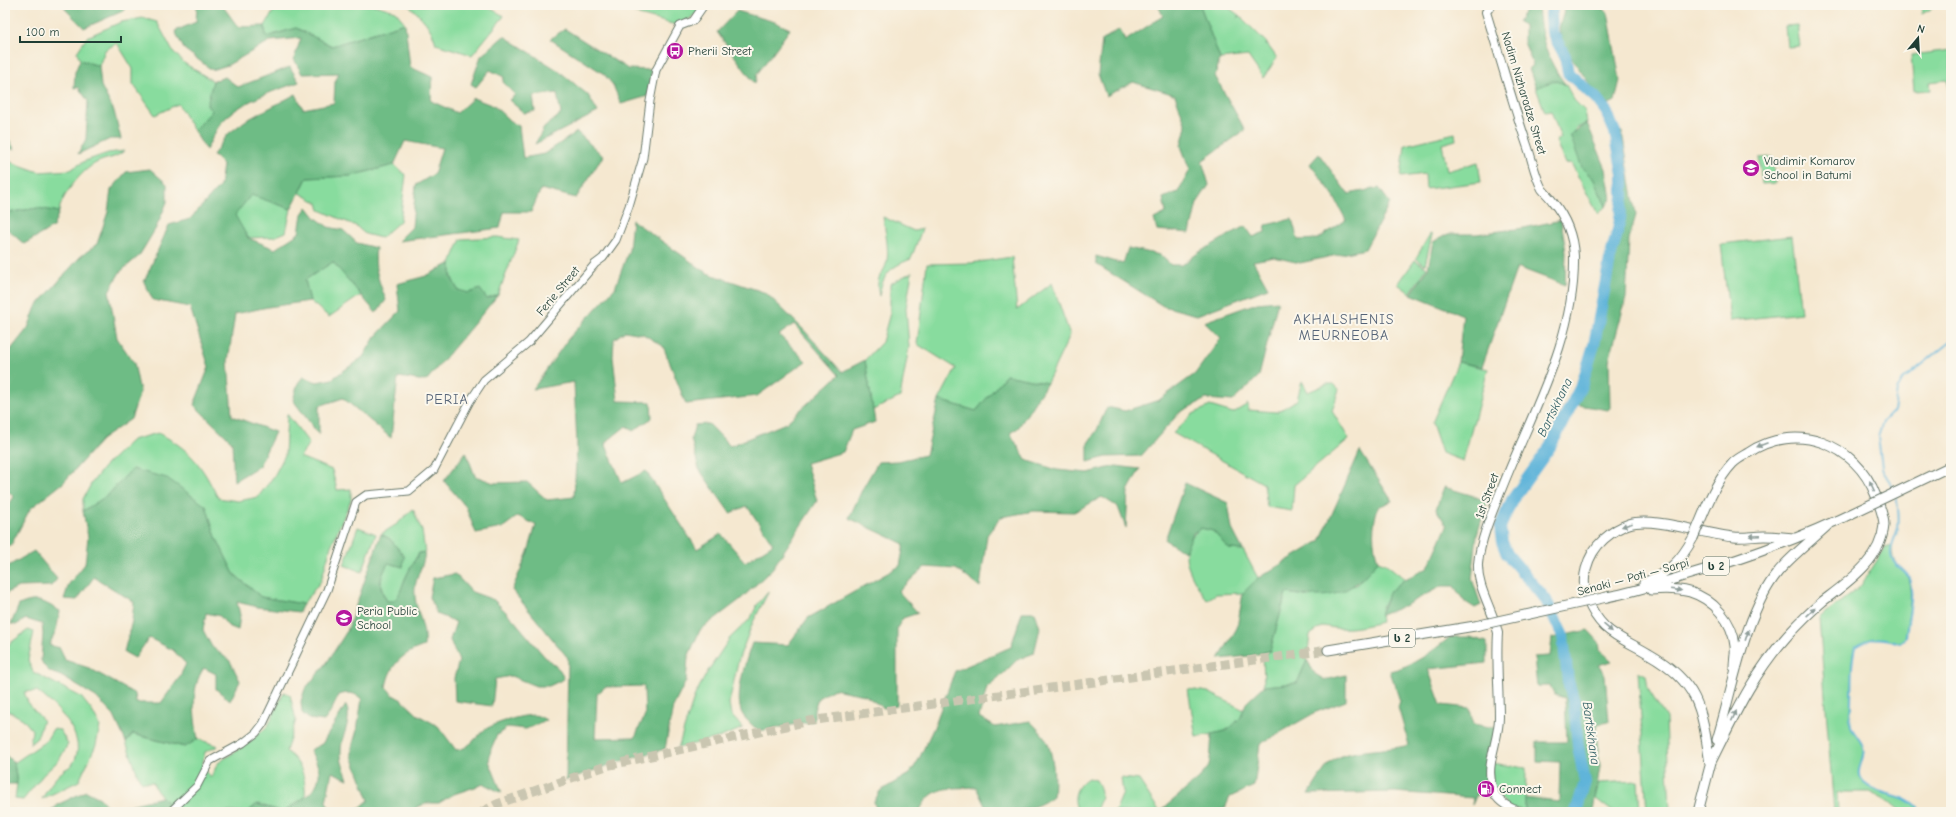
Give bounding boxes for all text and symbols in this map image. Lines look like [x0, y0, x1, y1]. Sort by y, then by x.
scale bar [20, 18, 121, 44]
north arrow [1898, 18, 1938, 58]
text: N [1916, 22, 1926, 36]
text: 100 m [26, 25, 59, 39]
street label: Nadim Nizharadze Street [1499, 30, 1550, 157]
bus stop icon: Pherii Street [665, 41, 685, 61]
place label: Pherii Street [688, 44, 752, 58]
place label: Vladimir Komarov School in Batumi [1764, 154, 1855, 182]
school or university icon: Vladimir Komarov School in Batumi [1741, 158, 1761, 178]
street label: Ferie Street [533, 263, 583, 318]
district label: AKHALSHENIS MEURNEOBA [1294, 311, 1394, 344]
water label: Bartskhana [1534, 375, 1575, 439]
district label: PERIA [425, 391, 469, 408]
one-way arrow [1756, 443, 1768, 449]
street label: 1st Street [1472, 471, 1502, 521]
one-way arrow [1869, 481, 1875, 492]
one-way arrow [1621, 522, 1633, 528]
one-way arrow [1748, 533, 1761, 539]
street label: Senaki — Poti — Sarpi [1576, 555, 1690, 599]
road number: ს 2 [1703, 557, 1729, 575]
one-way arrow [1670, 587, 1682, 594]
place label: Peria Public School [357, 604, 418, 632]
school or university icon: Peria Public School [334, 608, 354, 628]
one-way arrow [1806, 608, 1816, 617]
one-way arrow [1603, 624, 1613, 633]
road number: ს 2 [1389, 629, 1415, 647]
one-way arrow [1744, 629, 1750, 641]
water label: Bartskhana [1580, 701, 1603, 766]
one-way arrow [1731, 710, 1737, 722]
fuel station icon: Connect [1476, 779, 1496, 799]
place label: Connect [1499, 782, 1542, 796]

